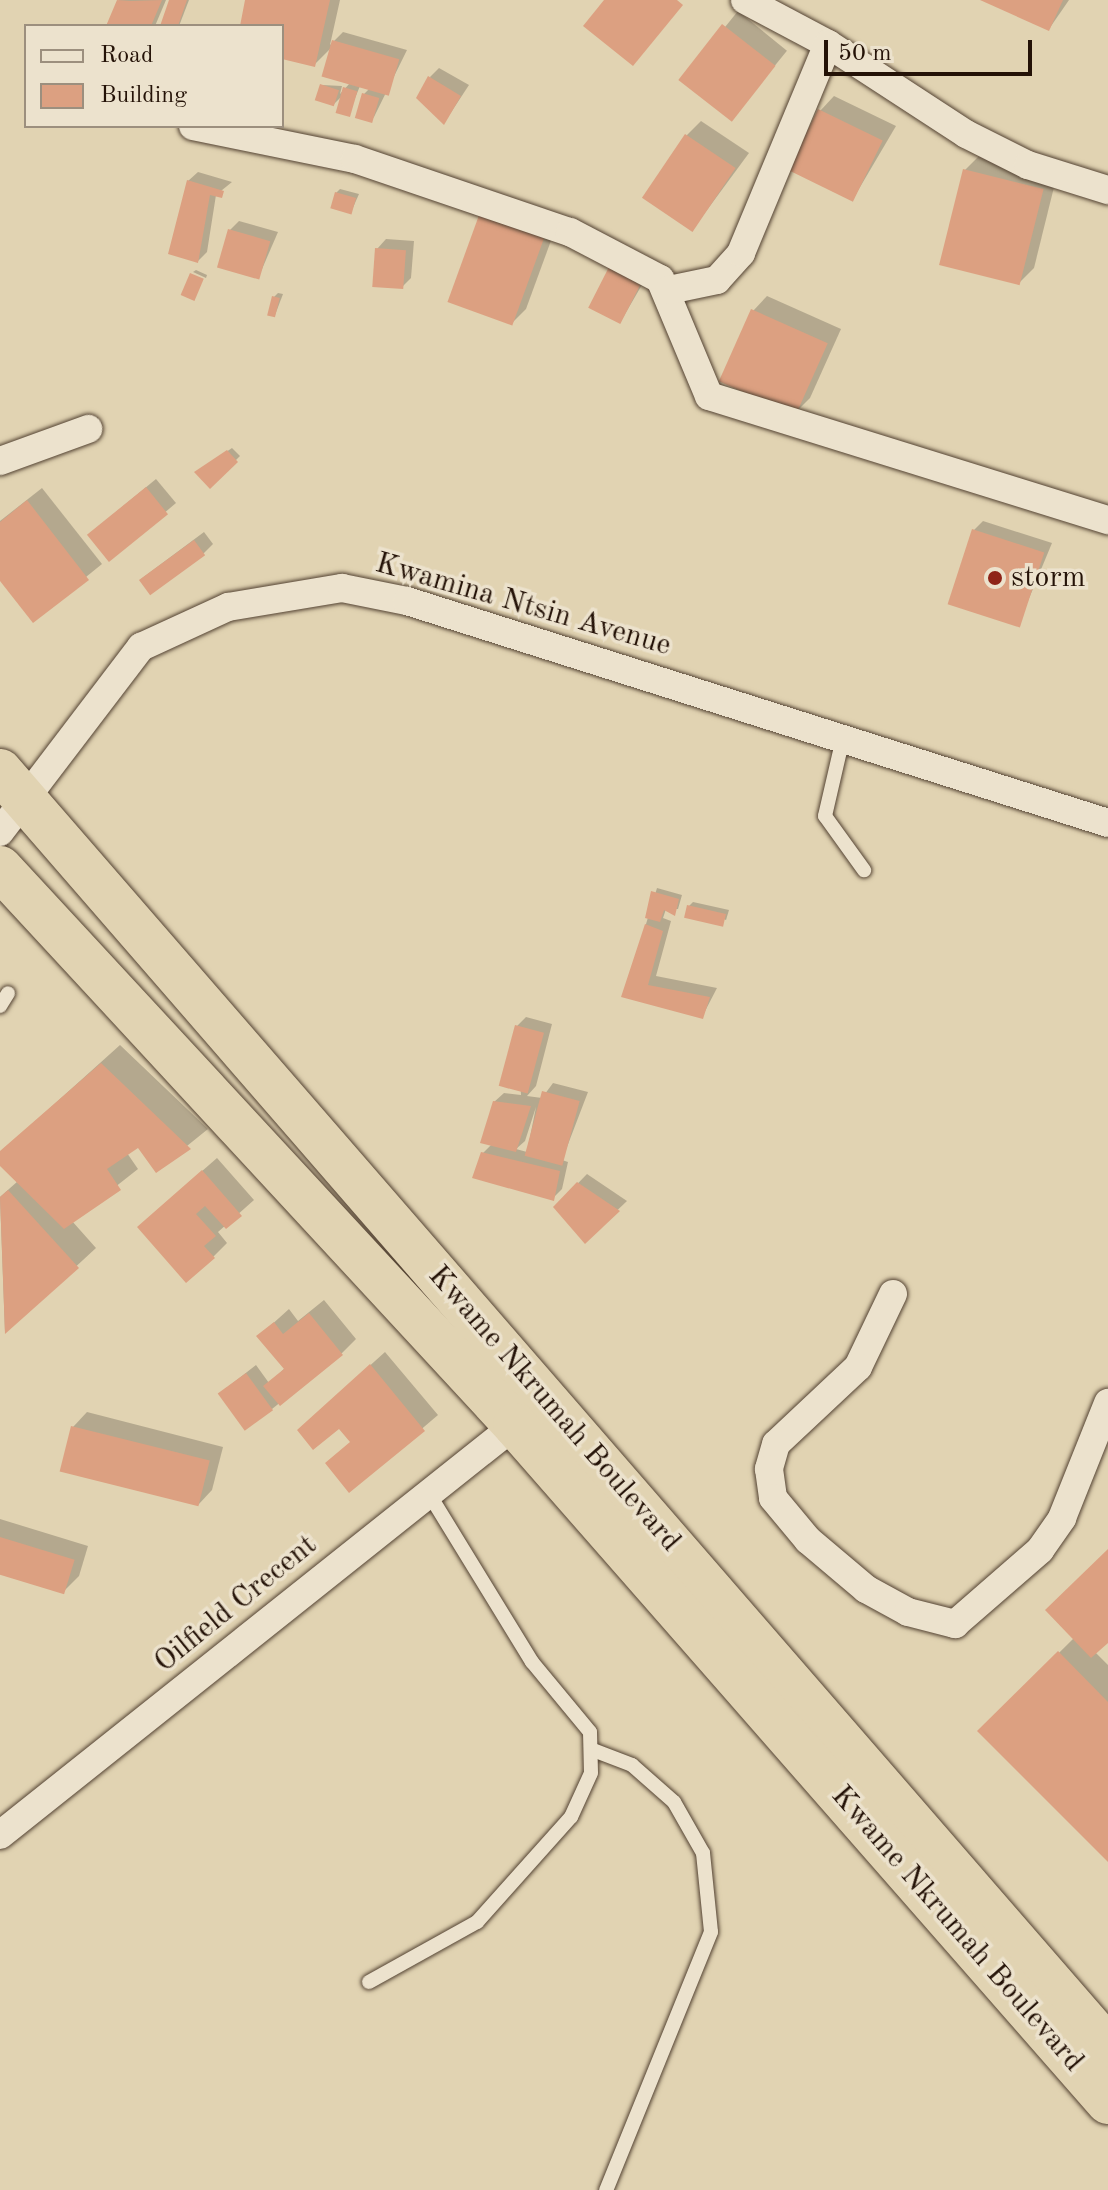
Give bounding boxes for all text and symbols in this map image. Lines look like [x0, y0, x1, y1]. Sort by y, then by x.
legend [24, 24, 284, 128]
scale bar [828, 24, 1036, 74]
text: 50 m [838, 42, 892, 66]
text: Road [100, 44, 153, 68]
text: Building [100, 84, 187, 108]
street label: Kwamina Ntsin Avenue [371, 546, 675, 664]
place label: storm [1011, 560, 1086, 596]
marker: storm [986, 569, 1004, 587]
street label: Kwame Nkrumah Boulevard [420, 1259, 688, 1559]
street label: Oilfield Crecent [147, 1527, 325, 1681]
street label: Kwame Nkrumah Boulevard [823, 1779, 1091, 2079]

